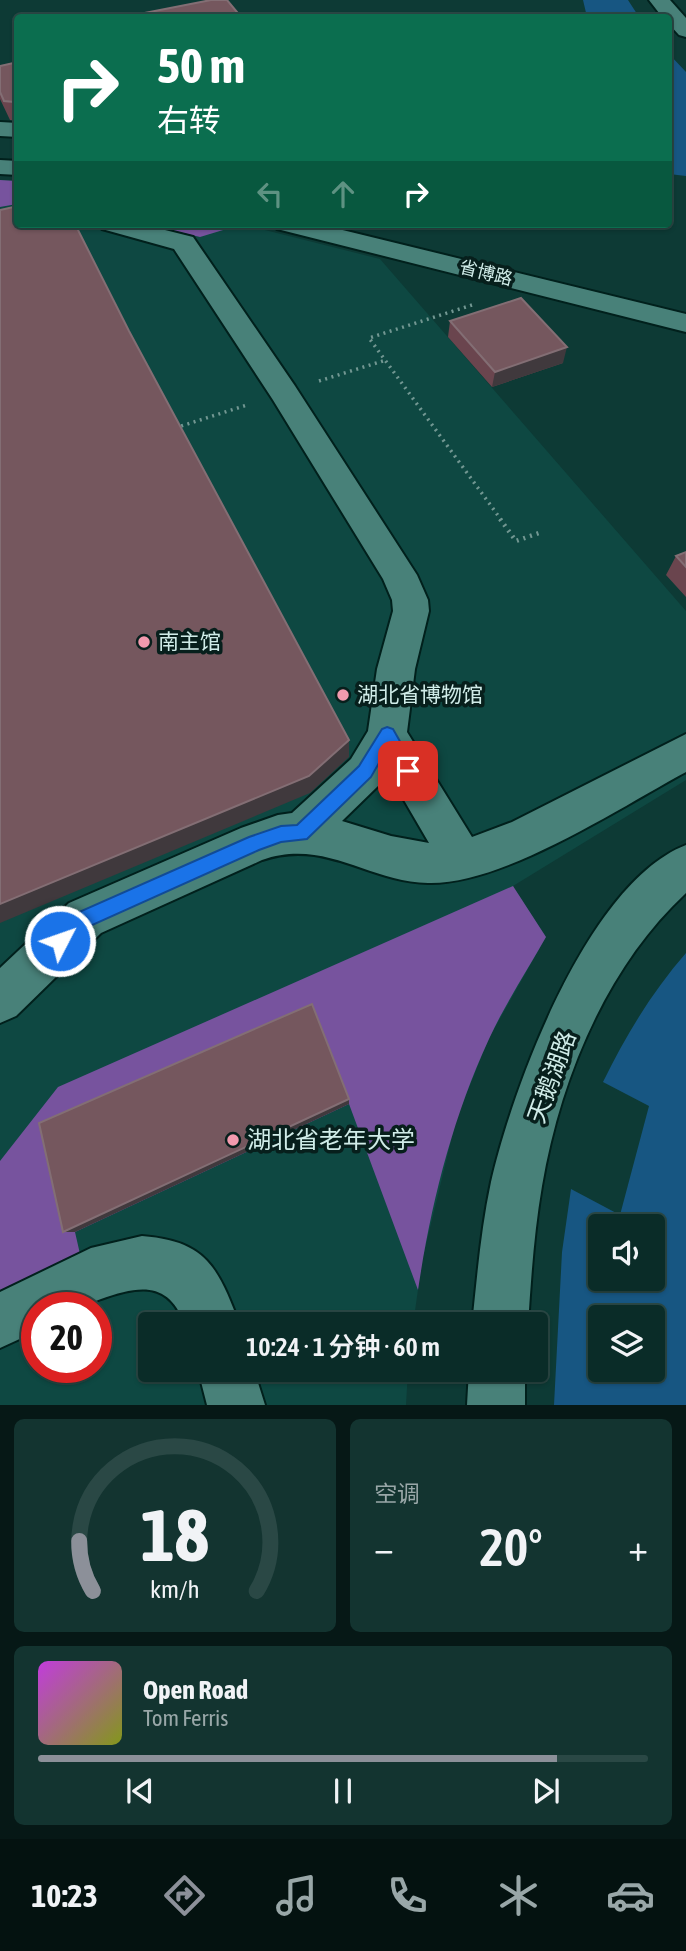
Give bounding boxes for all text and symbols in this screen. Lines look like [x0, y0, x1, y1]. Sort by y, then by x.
text: 50 m [157, 37, 245, 93]
icon: right [42, 42, 133, 133]
text: 右转 [157, 102, 221, 139]
icon: left [251, 175, 289, 213]
icon: ahead [324, 175, 362, 213]
icon: right [397, 175, 435, 213]
street label: 省博路 [457, 256, 515, 289]
place label: 南主馆 [158, 629, 221, 653]
marker: 南主馆 [136, 634, 152, 650]
place label: 湖北省博物馆 [357, 682, 483, 706]
marker: 湖北省博物馆 [335, 687, 351, 703]
pin [378, 741, 438, 801]
icon: arrive [389, 752, 427, 790]
position arrow [23, 904, 97, 978]
street label: 天鹅湖路 [522, 1027, 581, 1127]
place label: 湖北省老年大学 [247, 1126, 415, 1153]
marker: 湖北省老年大学 [225, 1132, 241, 1148]
map controls [588, 1214, 665, 1382]
button: sound [588, 1214, 665, 1291]
speed limit sign: 20 [21, 1292, 112, 1383]
button: layers [588, 1305, 665, 1382]
text: 10:24 · 1 分钟 · 60 m [246, 1332, 440, 1362]
text: 空调 [374, 1481, 420, 1507]
text: 18 [141, 1494, 209, 1577]
text: 20° [479, 1517, 543, 1577]
text: − [374, 1526, 394, 1569]
text: + [628, 1526, 648, 1569]
text: km/h [150, 1575, 200, 1603]
text: Open Road [143, 1675, 248, 1705]
text: Tom Ferris [143, 1705, 228, 1731]
icon: previous [121, 1772, 159, 1810]
icon: pause [324, 1772, 362, 1810]
icon: next [527, 1772, 565, 1810]
icon: directions [160, 1871, 209, 1920]
icon: music [272, 1871, 321, 1920]
icon: phone [383, 1871, 432, 1920]
icon: climate [494, 1871, 543, 1920]
icon: car [606, 1871, 655, 1920]
text: 10:23 [31, 1877, 98, 1914]

